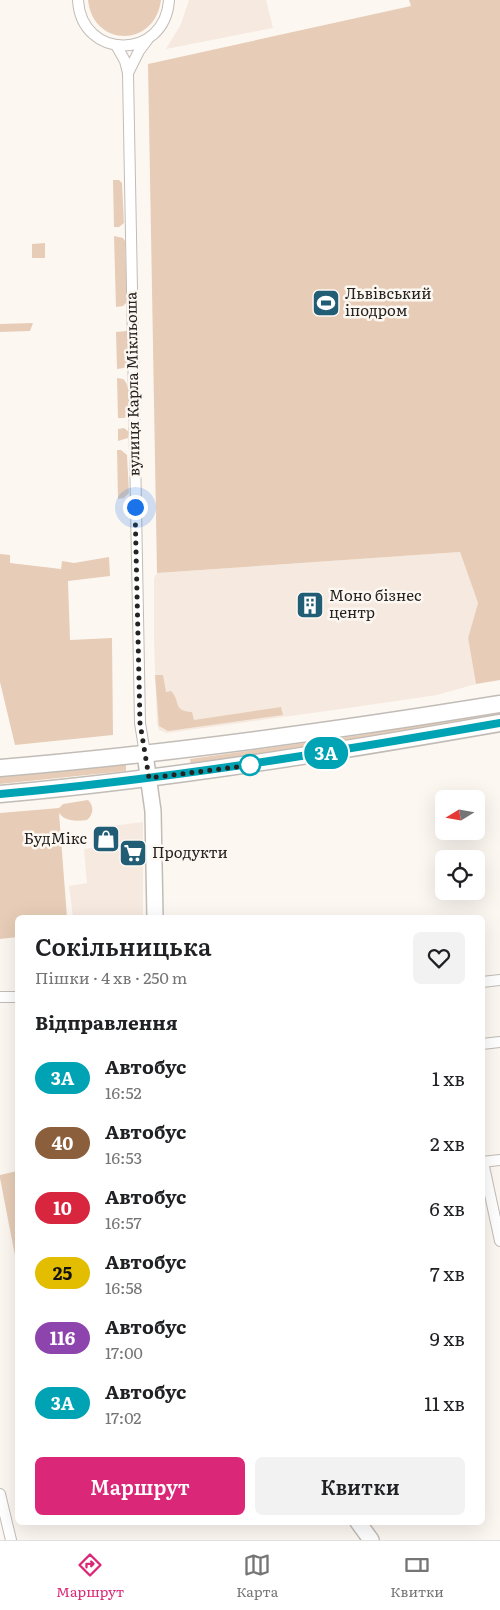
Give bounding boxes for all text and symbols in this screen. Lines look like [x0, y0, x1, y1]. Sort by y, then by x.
place label: Львівський іподром [345, 281, 431, 321]
sports icon: Львівський іподром [311, 288, 341, 318]
street label: вулиця Карла Мікльоша [118, 291, 145, 476]
your location [123, 495, 148, 520]
place label: Моно бізнес центр [329, 583, 422, 623]
building icon: Моно бізнес центр [295, 590, 325, 620]
line badge: 3А [304, 737, 348, 769]
text: 3А [314, 739, 338, 766]
unlabelled marker [239, 754, 261, 776]
north arrow [435, 790, 485, 840]
map controls [435, 790, 485, 900]
shop icon: БудМікс [91, 824, 121, 854]
place label: БудМікс [24, 826, 88, 849]
supermarket icon: Продукти [118, 838, 148, 868]
place label: Продукти [152, 840, 228, 863]
button: locate [435, 850, 485, 900]
text: Сокільницька [35, 928, 212, 963]
button: heart [413, 932, 465, 984]
text: Пішки · 4 хв · 250 m [35, 965, 187, 989]
text: Відправлення [35, 1008, 178, 1036]
text: Автобус [105, 1052, 186, 1080]
text: 3А [51, 1064, 74, 1091]
text: 1 хв [432, 1064, 465, 1092]
text: 16:52 [105, 1080, 142, 1104]
text: Автобус [105, 1117, 186, 1145]
text: 40 [52, 1129, 73, 1156]
text: 2 хв [430, 1129, 465, 1157]
text: 16:53 [105, 1145, 142, 1169]
text: Автобус [105, 1182, 186, 1210]
text: 10 [53, 1194, 72, 1221]
text: 6 хв [430, 1194, 465, 1222]
text: 16:57 [105, 1210, 142, 1234]
text: Автобус [105, 1247, 186, 1275]
text: 25 [53, 1259, 72, 1286]
text: 7 хв [430, 1259, 465, 1287]
text: 16:58 [105, 1275, 142, 1299]
text: Автобус [105, 1312, 186, 1340]
text: 116 [50, 1324, 75, 1351]
text: 9 хв [430, 1324, 465, 1352]
text: 17:00 [105, 1340, 143, 1364]
text: Автобус [105, 1377, 186, 1405]
text: 3А [51, 1389, 74, 1416]
text: 11 хв [424, 1389, 465, 1417]
text: 17:02 [105, 1405, 141, 1429]
button: Маршрут [35, 1457, 245, 1515]
button: Квитки [255, 1457, 465, 1515]
tab: Маршрут [56, 1551, 124, 1601]
tab: Карта [236, 1551, 278, 1601]
tab: Квитки [390, 1551, 444, 1601]

